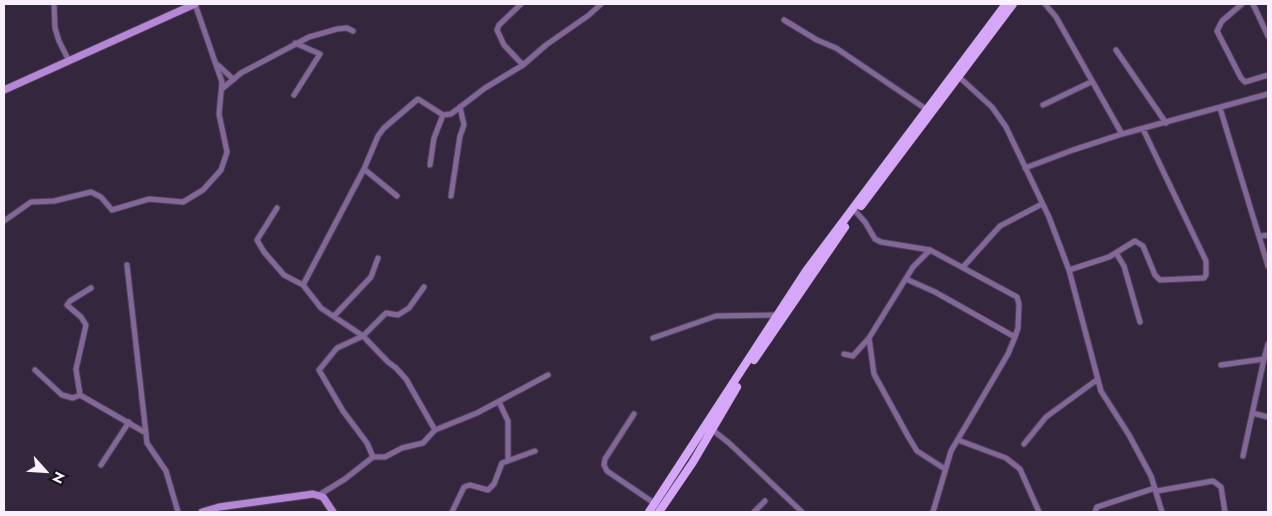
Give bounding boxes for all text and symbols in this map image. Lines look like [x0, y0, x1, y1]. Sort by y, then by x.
north arrow [20, 446, 70, 496]
text: N [47, 468, 70, 487]

